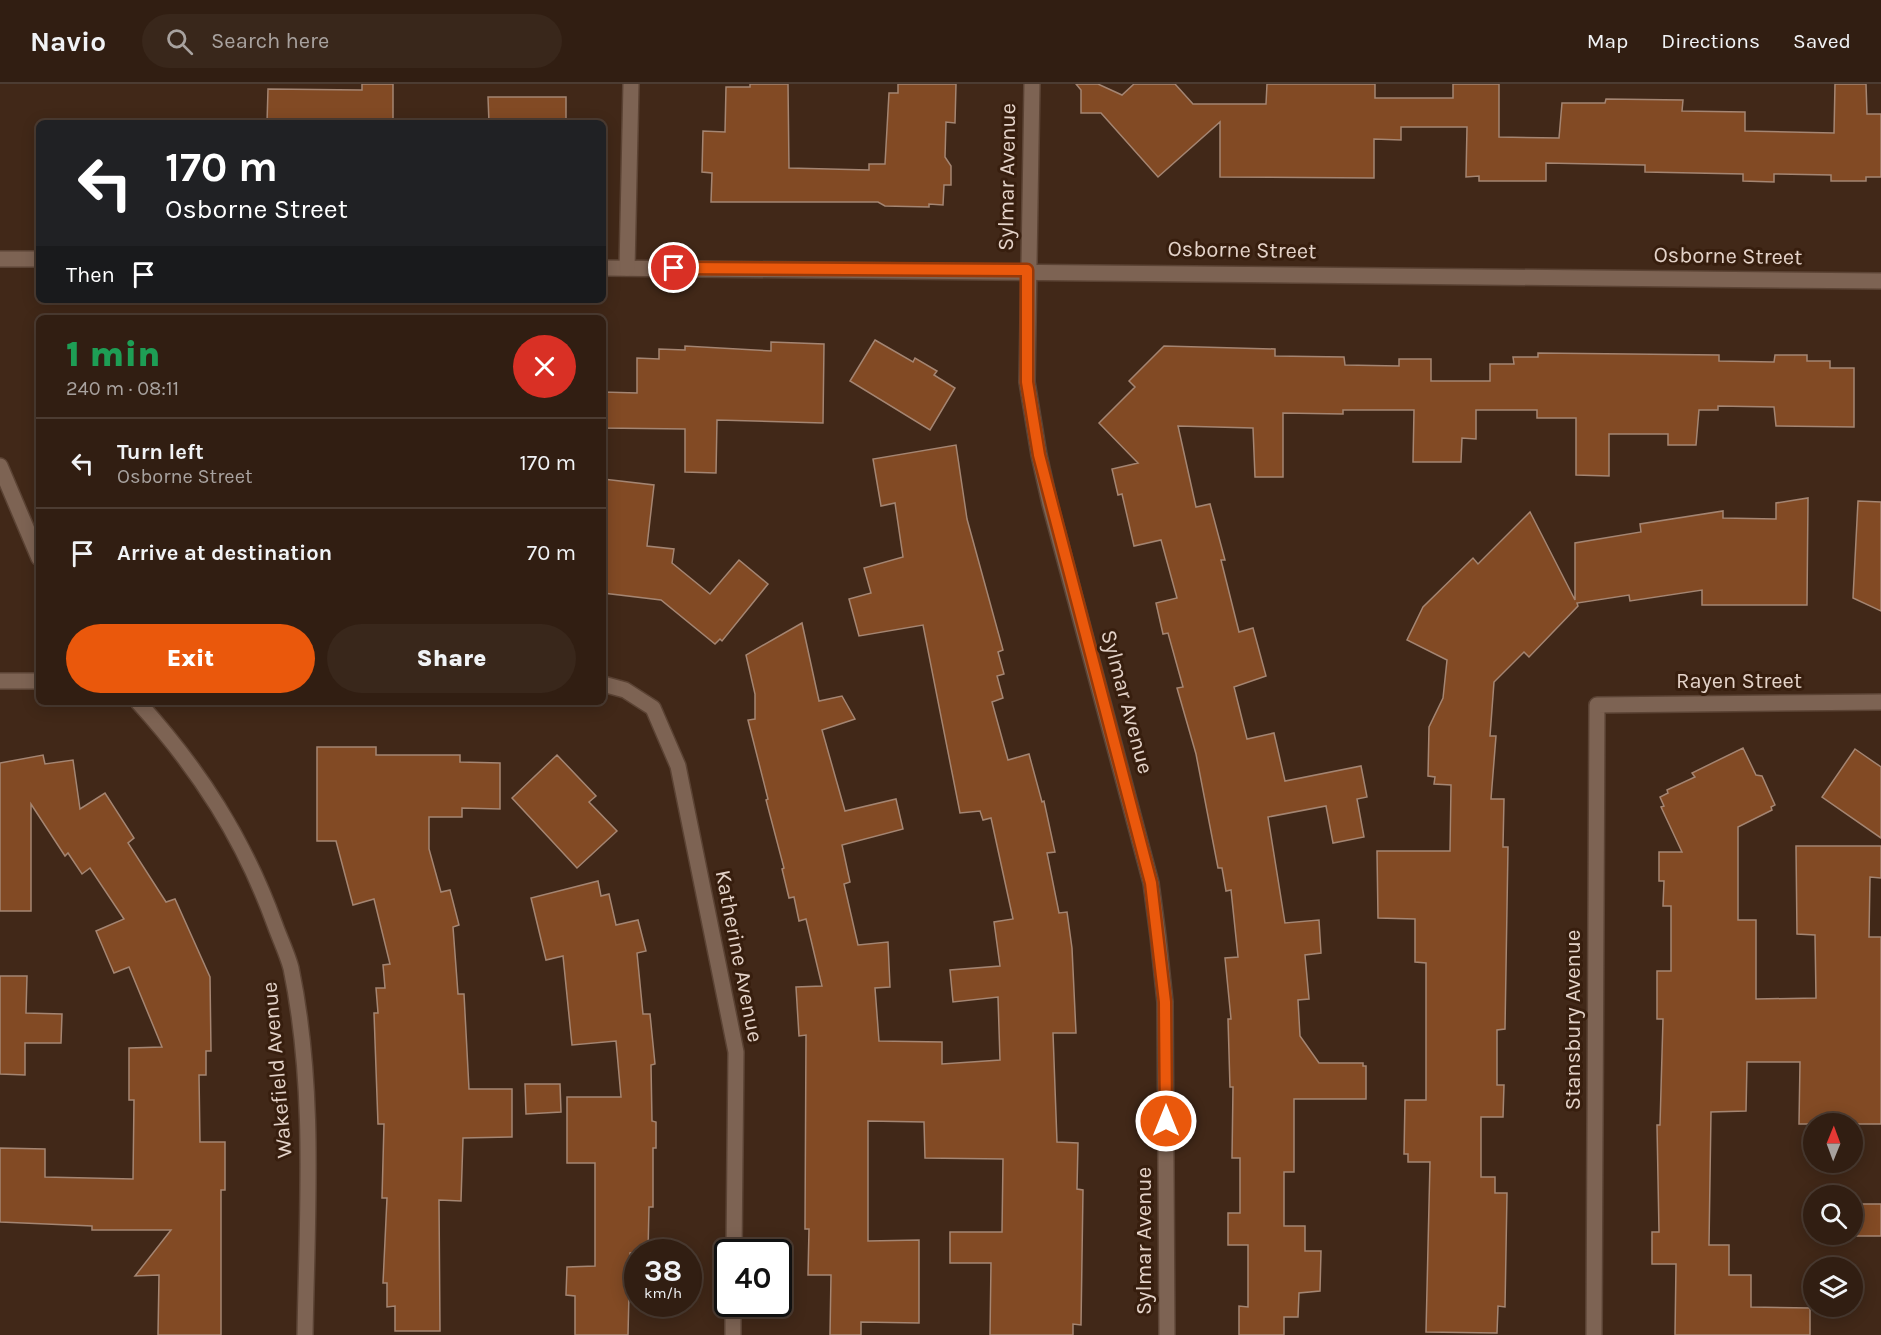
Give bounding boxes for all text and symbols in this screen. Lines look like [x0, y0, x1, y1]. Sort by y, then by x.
search box [142, 14, 562, 68]
text: Navio [30, 25, 106, 58]
icon: search [163, 25, 196, 58]
text: Search here [211, 28, 329, 54]
text: Map [1587, 29, 1628, 53]
text: Directions [1661, 29, 1760, 53]
text: Saved [1793, 29, 1851, 53]
street label: Sylmar Avenue [993, 103, 1021, 251]
text: 170 m [165, 142, 278, 192]
icon: left [66, 144, 144, 222]
text: Osborne Street [165, 193, 348, 225]
street label: Osborne Street [1167, 236, 1317, 264]
pin [648, 242, 699, 293]
street label: Osborne Street [1653, 242, 1803, 270]
icon: arrive [657, 251, 690, 284]
icon: arrive [127, 258, 160, 291]
text: Then [66, 262, 115, 288]
text: 1 min [66, 333, 160, 375]
button: close [513, 335, 576, 398]
text: 240 m · 08:11 [66, 377, 179, 400]
text: Turn left [117, 439, 204, 465]
icon: left [66, 447, 99, 480]
text: 170 m [520, 450, 576, 476]
text: Osborne Street [117, 465, 252, 488]
icon: arrive [66, 537, 99, 570]
text: Arrive at destination [117, 540, 332, 566]
text: 70 m [527, 540, 576, 566]
button: Exit [66, 624, 315, 693]
button: Share [327, 624, 576, 693]
street label: Sylmar Avenue [1095, 627, 1159, 777]
street label: Rayen Street [1676, 668, 1802, 694]
street label: Katherine Avenue [710, 868, 768, 1044]
street label: Stansbury Avenue [1560, 930, 1586, 1110]
street label: Wakefield Avenue [256, 981, 298, 1159]
position arrow [1134, 1089, 1198, 1153]
north arrow [1803, 1113, 1863, 1173]
map controls [1803, 1113, 1863, 1317]
street label: Sylmar Avenue [1131, 1167, 1157, 1315]
button: search [1803, 1185, 1863, 1245]
speed limit sign: 40 [714, 1239, 792, 1317]
text: 38 [644, 1253, 682, 1289]
button: layers [1803, 1257, 1863, 1317]
text: km/h [644, 1284, 682, 1302]

